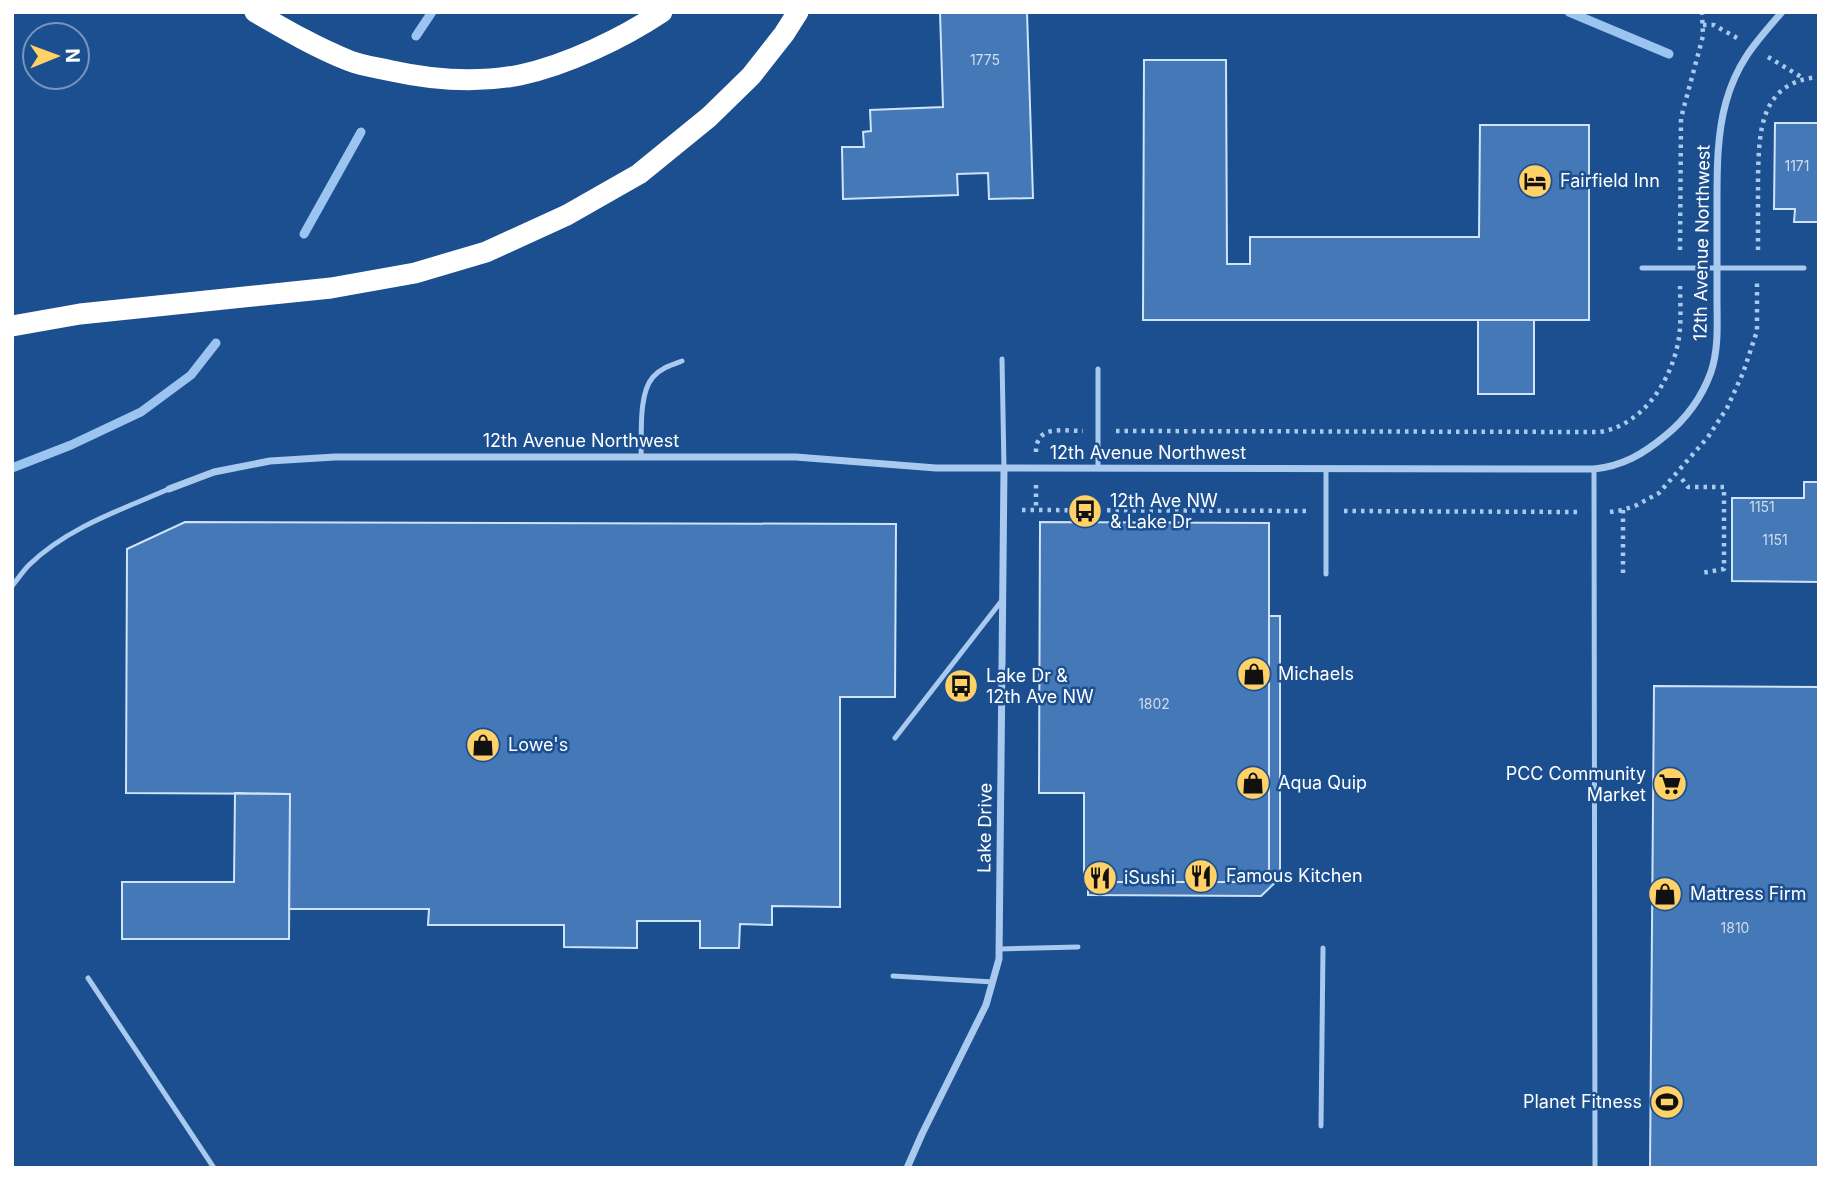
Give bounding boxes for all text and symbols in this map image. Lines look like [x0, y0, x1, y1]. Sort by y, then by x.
north arrow [21, 21, 91, 91]
text: N [61, 48, 84, 63]
house number: 1775 [970, 51, 1000, 68]
street label: 12th Avenue Northwest [1689, 145, 1714, 341]
house number: 1171 [1784, 157, 1810, 174]
hotel icon: Fairfield Inn [1516, 162, 1554, 200]
place label: Fairfield Inn [1560, 170, 1660, 191]
street label: 12th Avenue Northwest [483, 430, 679, 451]
street label: 12th Avenue Northwest [1050, 442, 1246, 463]
place label: 12th Ave NW & Lake Dr [1110, 490, 1218, 532]
bus stop icon: 12th Ave NW & Lake Dr [1066, 492, 1104, 530]
house number: 1151 [1749, 498, 1775, 515]
house number: 1151 [1762, 531, 1788, 548]
shop icon: Michaels [1235, 655, 1273, 693]
place label: Michaels [1278, 663, 1354, 684]
place label: Lake Dr & 12th Ave NW [986, 665, 1094, 707]
bus stop icon: Lake Dr & 12th Ave NW [942, 667, 980, 705]
house number: 1802 [1138, 695, 1170, 712]
shop icon: Lowe's [464, 726, 502, 764]
place label: Lowe's [508, 734, 568, 755]
place label: PCC Community Market [1506, 763, 1646, 805]
shop icon: Aqua Quip [1234, 764, 1272, 802]
supermarket icon: PCC Community Market [1651, 765, 1689, 803]
place label: Aqua Quip [1278, 772, 1367, 793]
street label: Lake Drive [973, 783, 996, 873]
restaurant icon: Famous Kitchen [1182, 857, 1220, 895]
restaurant icon: iSushi [1081, 859, 1119, 897]
place label: Famous Kitchen [1226, 865, 1363, 886]
place label: iSushi [1124, 867, 1175, 888]
shop icon: Mattress Firm [1646, 875, 1684, 913]
place label: Mattress Firm [1690, 883, 1807, 904]
house number: 1810 [1721, 919, 1749, 936]
sports icon: Planet Fitness [1648, 1083, 1686, 1121]
place label: Planet Fitness [1523, 1091, 1642, 1112]

